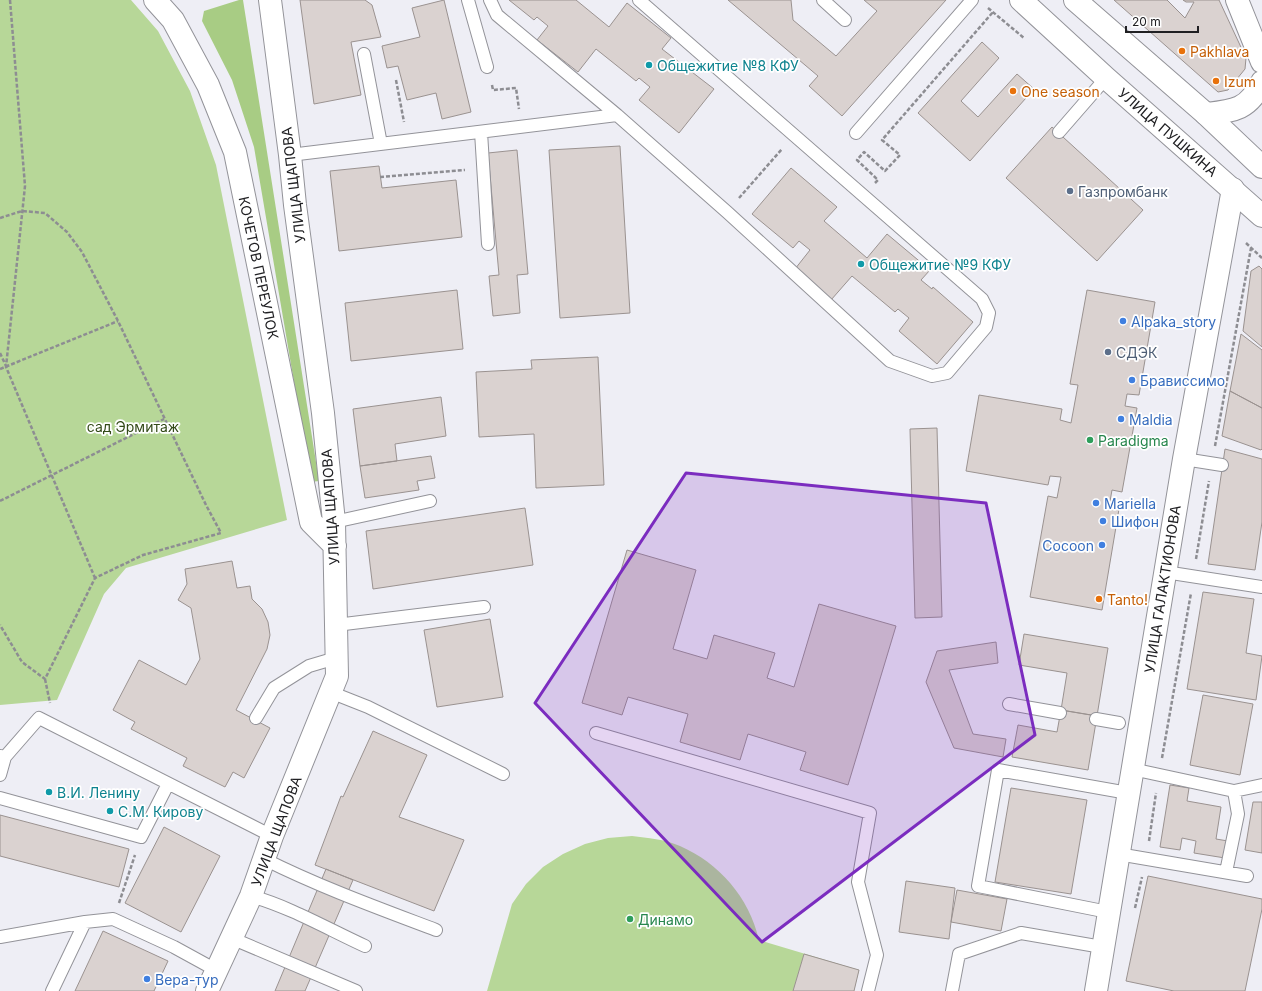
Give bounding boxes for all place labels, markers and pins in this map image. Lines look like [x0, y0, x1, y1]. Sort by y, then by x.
place label: Pakhlava [1190, 43, 1249, 60]
marker: Pakhlava [1177, 46, 1187, 56]
place label: Общежитие №8 КФУ [657, 57, 799, 74]
marker: Общежитие №8 КФУ [644, 60, 654, 70]
place label: Izum [1224, 73, 1256, 90]
marker: Izum [1211, 76, 1221, 86]
place label: One season [1021, 83, 1100, 100]
marker: One season [1008, 86, 1018, 96]
place label: Газпромбанк [1078, 183, 1168, 200]
marker: Газпромбанк [1065, 186, 1075, 196]
place label: Общежитие №9 КФУ [869, 256, 1011, 273]
marker: Общежитие №9 КФУ [856, 259, 866, 269]
place label: Alpaka_story [1131, 313, 1216, 330]
marker: Alpaka_story [1118, 316, 1128, 326]
place label: СДЭК [1116, 344, 1158, 361]
marker: СДЭК [1103, 347, 1113, 357]
place label: Брависсимо [1140, 372, 1225, 389]
marker: Брависсимо [1127, 375, 1137, 385]
place label: Maldia [1129, 411, 1173, 428]
marker: Maldia [1116, 414, 1126, 424]
place label: Paradigma [1098, 432, 1169, 449]
marker: Paradigma [1085, 435, 1095, 445]
place label: Mariella [1104, 495, 1156, 512]
marker: Mariella [1091, 498, 1101, 508]
place label: Шифон [1111, 513, 1159, 530]
marker: Шифон [1098, 516, 1108, 526]
place label: Cocoon [1042, 537, 1094, 554]
marker: Cocoon [1097, 540, 1107, 550]
place label: Tanto! [1107, 591, 1148, 608]
marker: Tanto! [1094, 594, 1104, 604]
place label: В.И. Ленину [57, 784, 140, 801]
marker: В.И. Ленину [44, 787, 54, 797]
place label: С.М. Кирову [118, 803, 203, 820]
marker: С.М. Кирову [105, 806, 115, 816]
place label: Динамо [638, 911, 693, 928]
marker: Динамо [625, 914, 635, 924]
place label: Вера-тур [155, 971, 219, 988]
marker: Вера-тур [142, 974, 152, 984]

